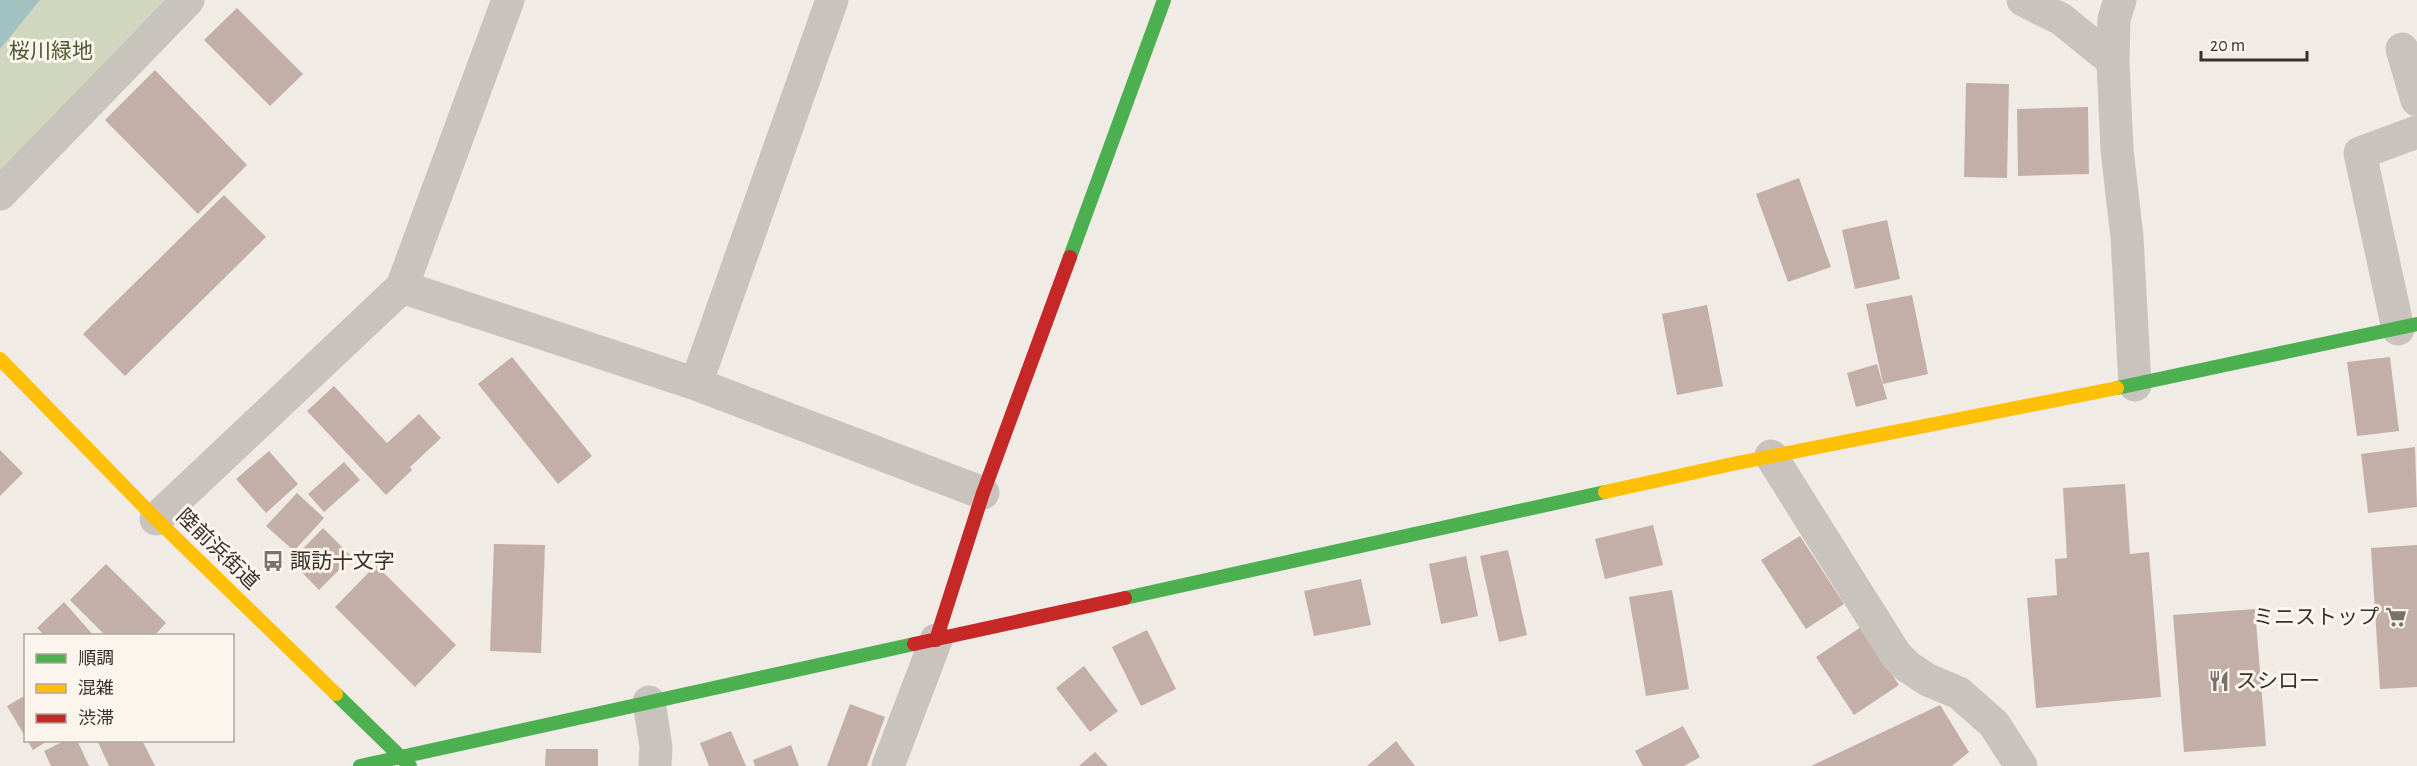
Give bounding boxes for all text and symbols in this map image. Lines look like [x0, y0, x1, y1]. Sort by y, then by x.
scale bar [2201, 24, 2308, 62]
text: 20 m [2210, 37, 2245, 55]
park label: 桜川緑地 [9, 40, 93, 62]
street label: 陸前浜街道 [173, 505, 263, 593]
bus stop icon: 諏訪十文字 [261, 549, 285, 573]
place label: 諏訪十文字 [290, 550, 395, 572]
supermarket icon: ミニストップ [2384, 605, 2408, 629]
place label: ミニストップ [2253, 606, 2379, 628]
legend [24, 634, 234, 742]
text: 順調 [78, 650, 114, 668]
restaurant icon: スシロー [2207, 669, 2231, 693]
place label: スシロー [2236, 671, 2320, 692]
text: 混雑 [78, 678, 114, 698]
text: 渋滞 [78, 709, 114, 728]

